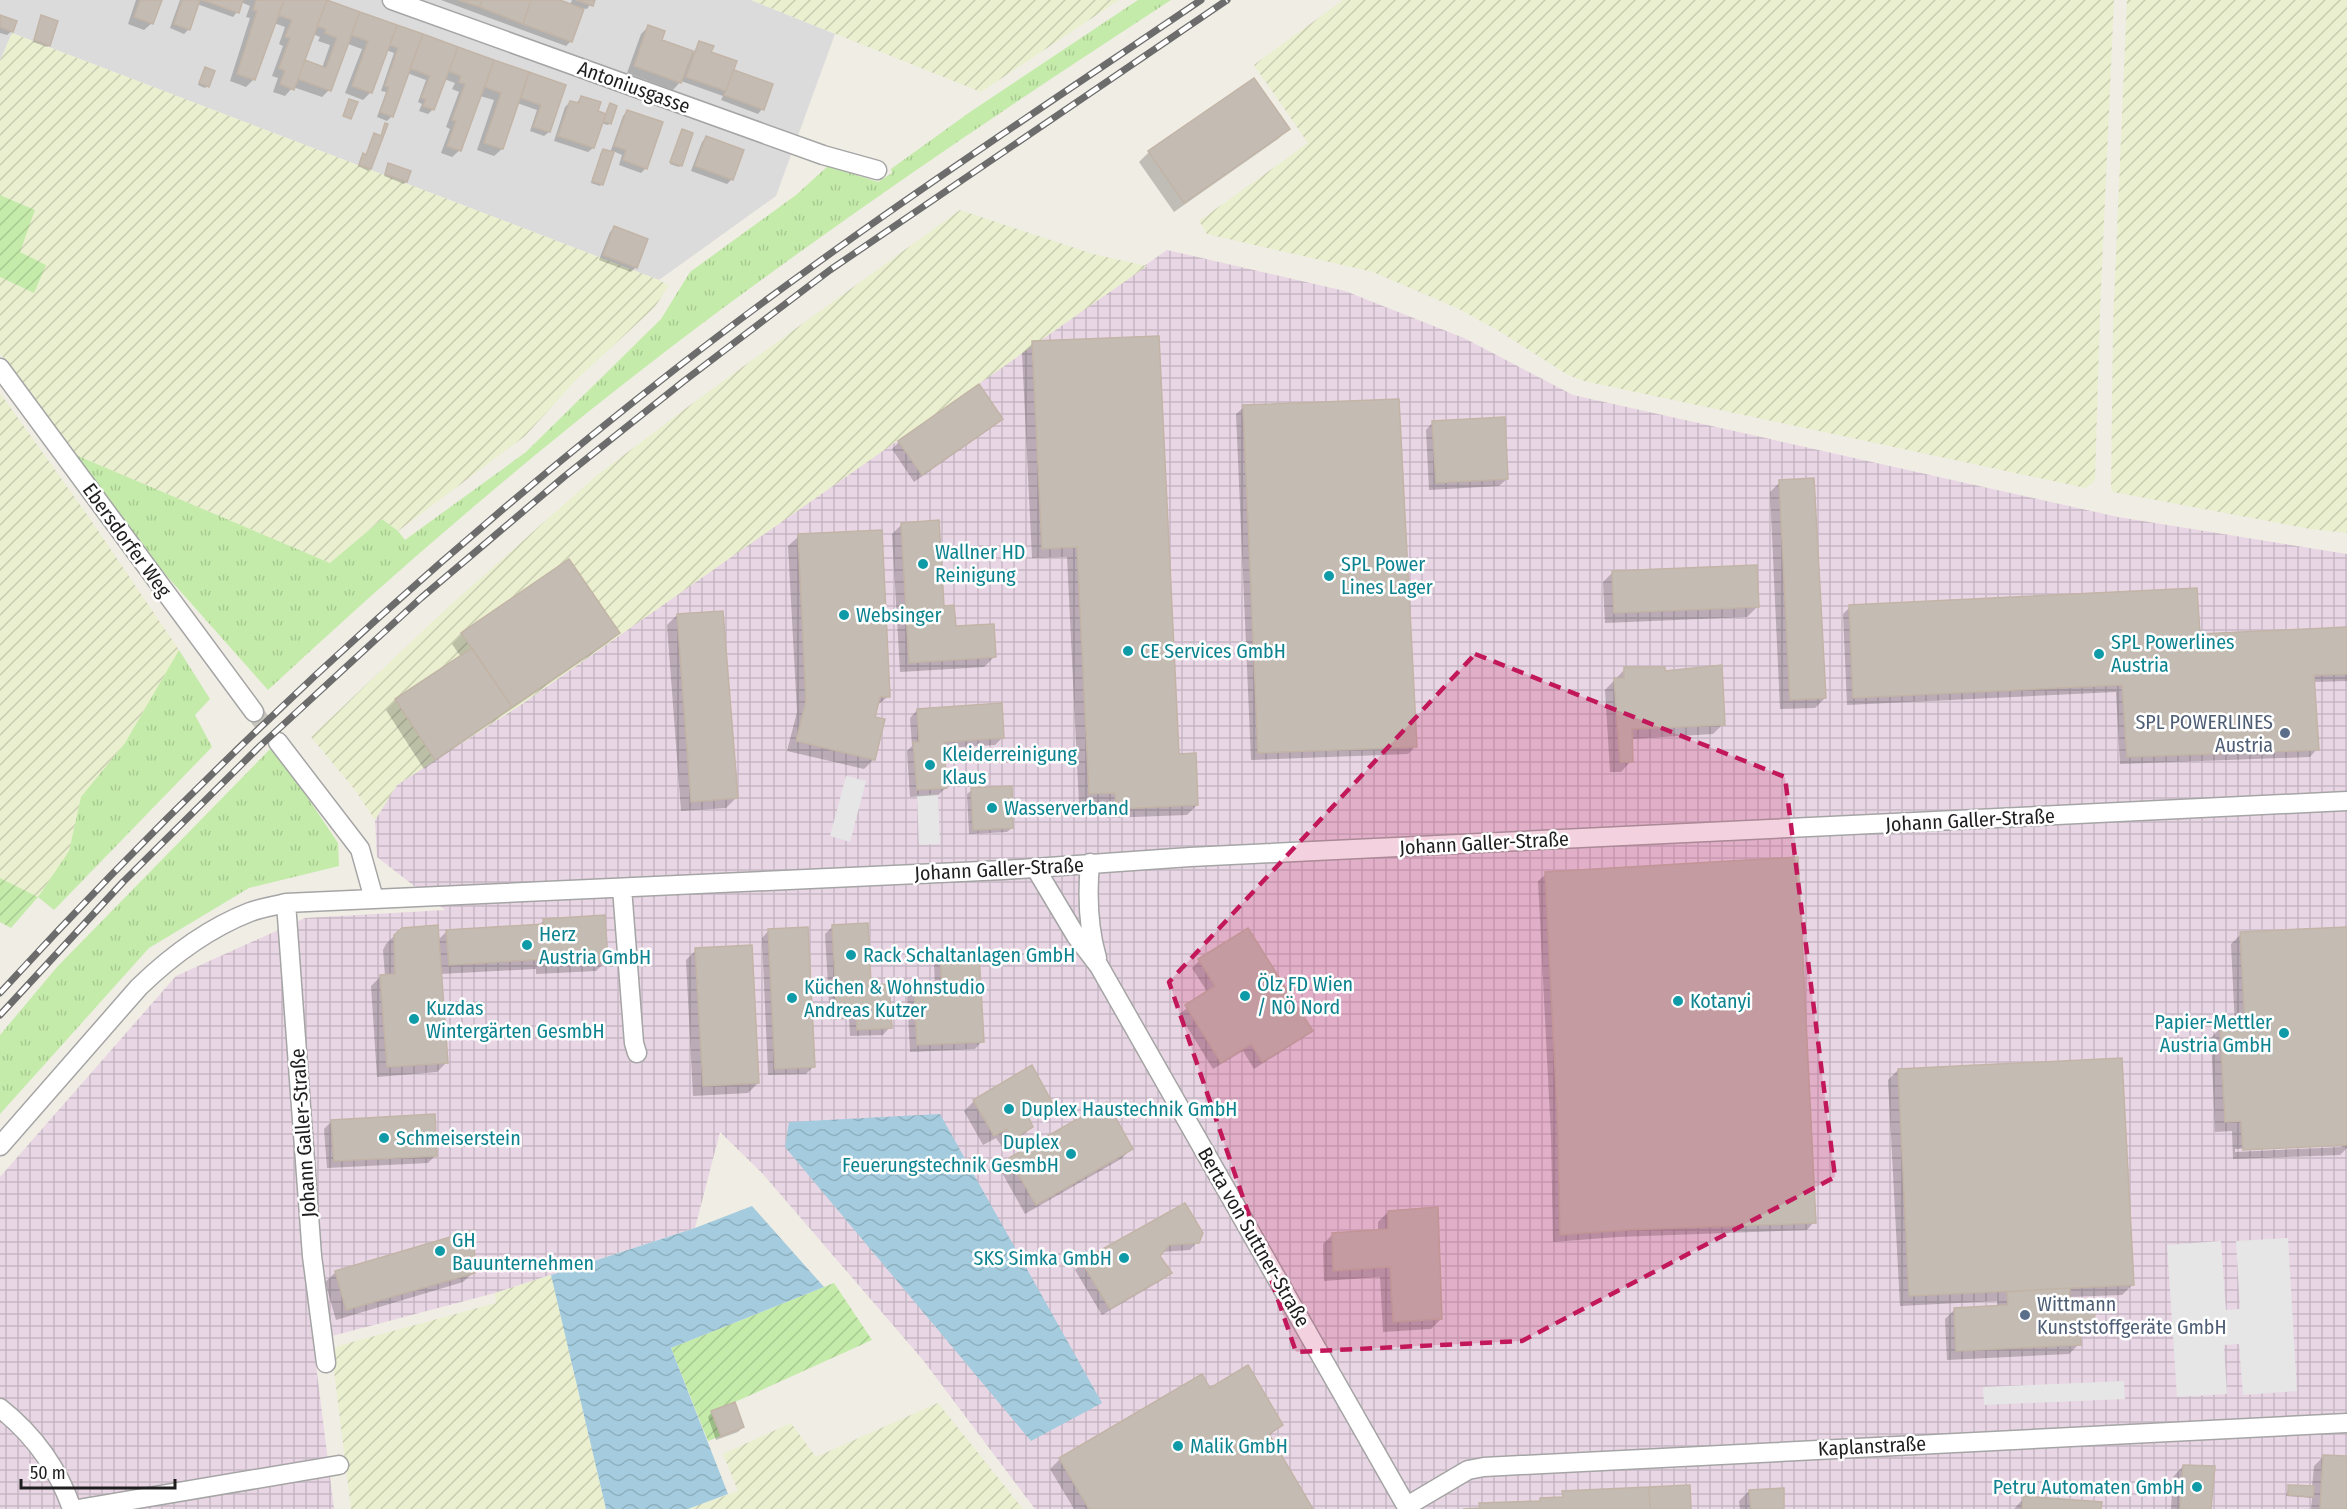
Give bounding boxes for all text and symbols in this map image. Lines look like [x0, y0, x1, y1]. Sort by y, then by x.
street label: Antoniusgasse [575, 56, 693, 118]
street label: Ebersdorfer Weg [78, 478, 177, 602]
place label: Wallner HD Reinigung [935, 540, 1025, 587]
place label: SPL Power Lines Lager [1341, 552, 1433, 599]
marker: Wallner HD Reinigung [916, 557, 930, 571]
marker: SPL Power Lines Lager [1322, 569, 1336, 583]
place label: Websinger [856, 603, 941, 627]
marker: Websinger [837, 608, 851, 622]
place label: SPL Powerlines Austria [2111, 630, 2235, 677]
place label: CE Services GmbH [1140, 639, 1286, 663]
marker: CE Services GmbH [1121, 644, 1135, 658]
marker: SPL Powerlines Austria [2092, 647, 2106, 661]
place label: SPL POWERLINES Austria [2135, 710, 2273, 757]
marker: SPL POWERLINES Austria [2278, 726, 2292, 740]
place label: Kleiderreinigung Klaus [942, 742, 1077, 789]
marker: Kleiderreinigung Klaus [923, 758, 937, 772]
place label: Wasserverband [1004, 796, 1129, 820]
marker: Wasserverband [985, 801, 999, 815]
street label: Johann Galler-Straße [1885, 804, 2055, 836]
street label: Johann Galler-Straße [1399, 827, 1569, 859]
street label: Johann Galler-Straße [914, 853, 1084, 885]
place label: Herz Austria GmbH [539, 922, 651, 969]
marker: Herz Austria GmbH [520, 938, 534, 952]
place label: Rack Schaltanlagen GmbH [863, 943, 1075, 967]
marker: Rack Schaltanlagen GmbH [844, 948, 858, 962]
place label: Ölz FD Wien / NÖ Nord [1257, 972, 1353, 1019]
place label: Küchen & Wohnstudio Andreas Kutzer [804, 975, 985, 1022]
marker: Ölz FD Wien / NÖ Nord [1238, 989, 1252, 1003]
place label: Kotanyi [1690, 989, 1751, 1013]
marker: Küchen & Wohnstudio Andreas Kutzer [785, 991, 799, 1005]
marker: Kotanyi [1671, 994, 1685, 1008]
place label: Kuzdas Wintergärten GesmbH [426, 996, 605, 1043]
place label: Papier-Mettler Austria GmbH [2155, 1010, 2272, 1057]
marker: Kuzdas Wintergärten GesmbH [407, 1012, 421, 1026]
marker: Papier-Mettler Austria GmbH [2277, 1026, 2291, 1040]
street label: Johann Galler-Straße [285, 1048, 321, 1218]
place label: Duplex Haustechnik GmbH [1021, 1097, 1237, 1121]
marker: Duplex Haustechnik GmbH [1002, 1102, 1016, 1116]
place label: Schmeiserstein [396, 1126, 521, 1150]
place label: Duplex Feuerungstechnik GesmbH [842, 1130, 1059, 1177]
marker: Schmeiserstein [377, 1131, 391, 1145]
street label: Berta von Suttner-Straße [1193, 1143, 1315, 1331]
marker: Duplex Feuerungstechnik GesmbH [1064, 1147, 1078, 1161]
place label: GH Bauunternehmen [452, 1228, 594, 1275]
marker: GH Bauunternehmen [433, 1244, 447, 1258]
place label: SKS Simka GmbH [974, 1246, 1112, 1270]
marker: SKS Simka GmbH [1117, 1251, 1131, 1265]
place label: Wittmann Kunststoffgeräte GmbH [2037, 1292, 2227, 1339]
marker: Wittmann Kunststoffgeräte GmbH [2018, 1308, 2032, 1322]
street label: Kaplanstraße [1817, 1431, 1927, 1461]
place label: Malik GmbH [1190, 1434, 1288, 1458]
marker: Malik GmbH [1171, 1439, 1185, 1453]
scale bar [21, 1452, 176, 1490]
text: 50 m [30, 1462, 66, 1484]
place label: Petru Automaten GmbH [1993, 1475, 2185, 1499]
marker: Petru Automaten GmbH [2190, 1480, 2204, 1494]

